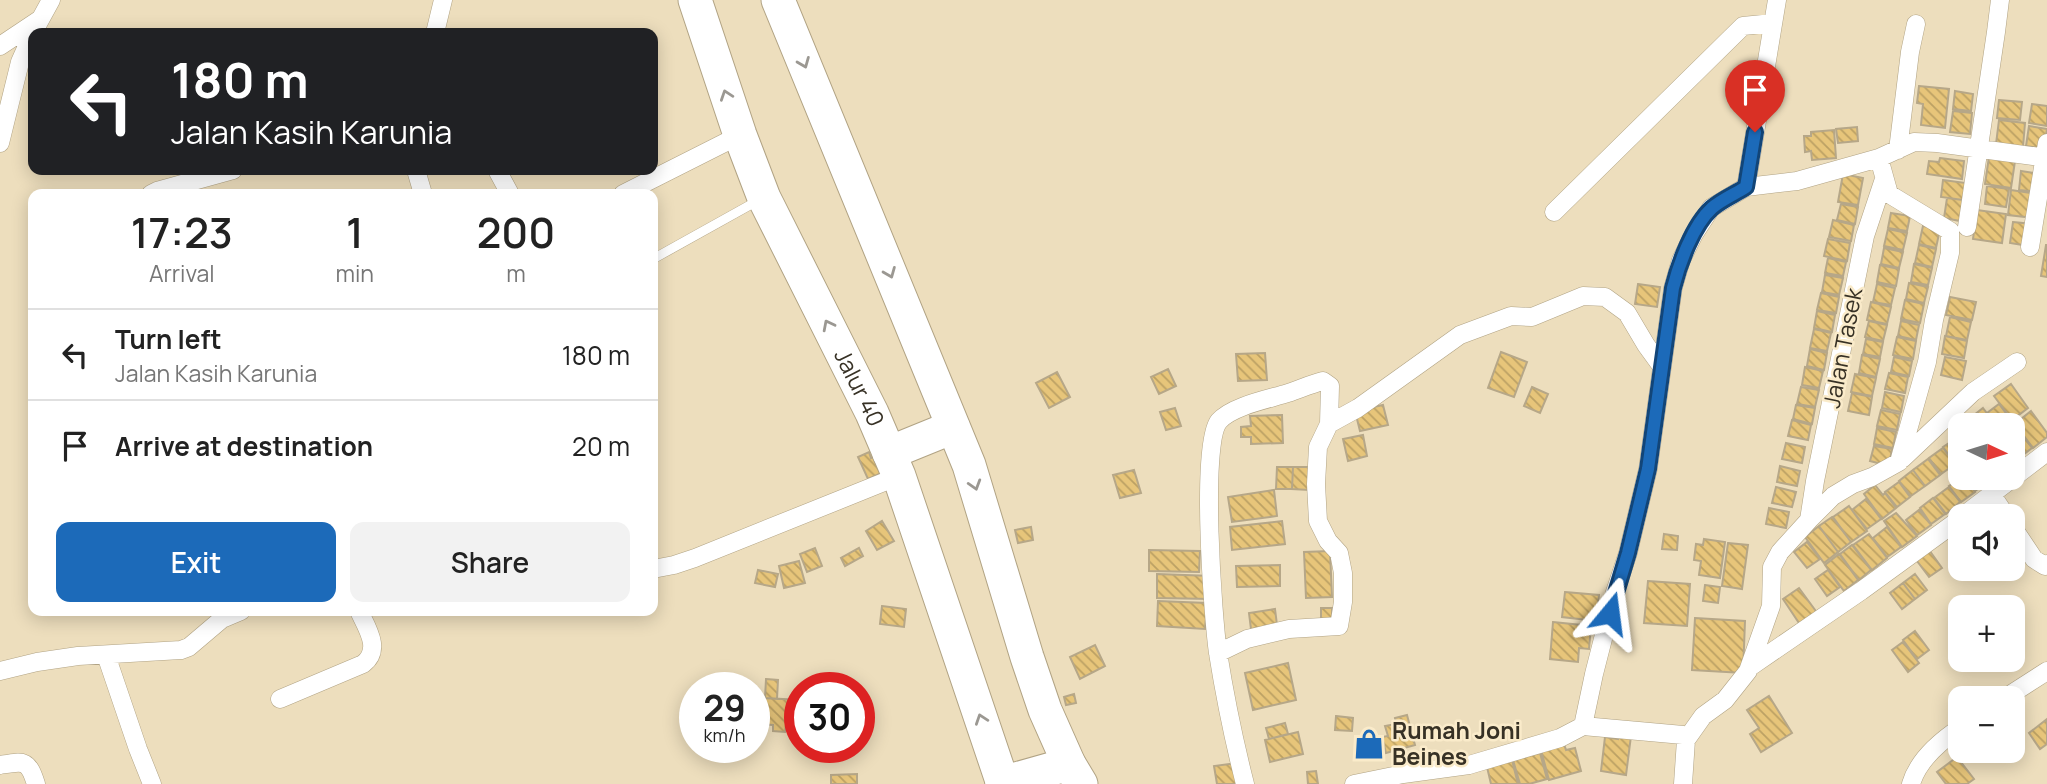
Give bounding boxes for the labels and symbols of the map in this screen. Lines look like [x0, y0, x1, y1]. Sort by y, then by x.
one-way arrow [795, 56, 809, 68]
pin [1725, 60, 1785, 132]
one-way arrow [720, 90, 734, 102]
one-way arrow [882, 267, 896, 279]
street label: Jalan Tasek [1815, 284, 1869, 411]
one-way arrow [822, 320, 836, 332]
street label: Jalur 40 [827, 343, 893, 431]
north arrow [1948, 413, 2025, 490]
one-way arrow [966, 478, 981, 490]
position arrow [1573, 576, 1647, 650]
speed limit sign: 30 [784, 672, 875, 763]
one-way arrow [975, 714, 989, 726]
place label: Rumah Joni Beines [1392, 714, 1521, 772]
shop icon: Rumah Joni Beines [1352, 727, 1386, 761]

